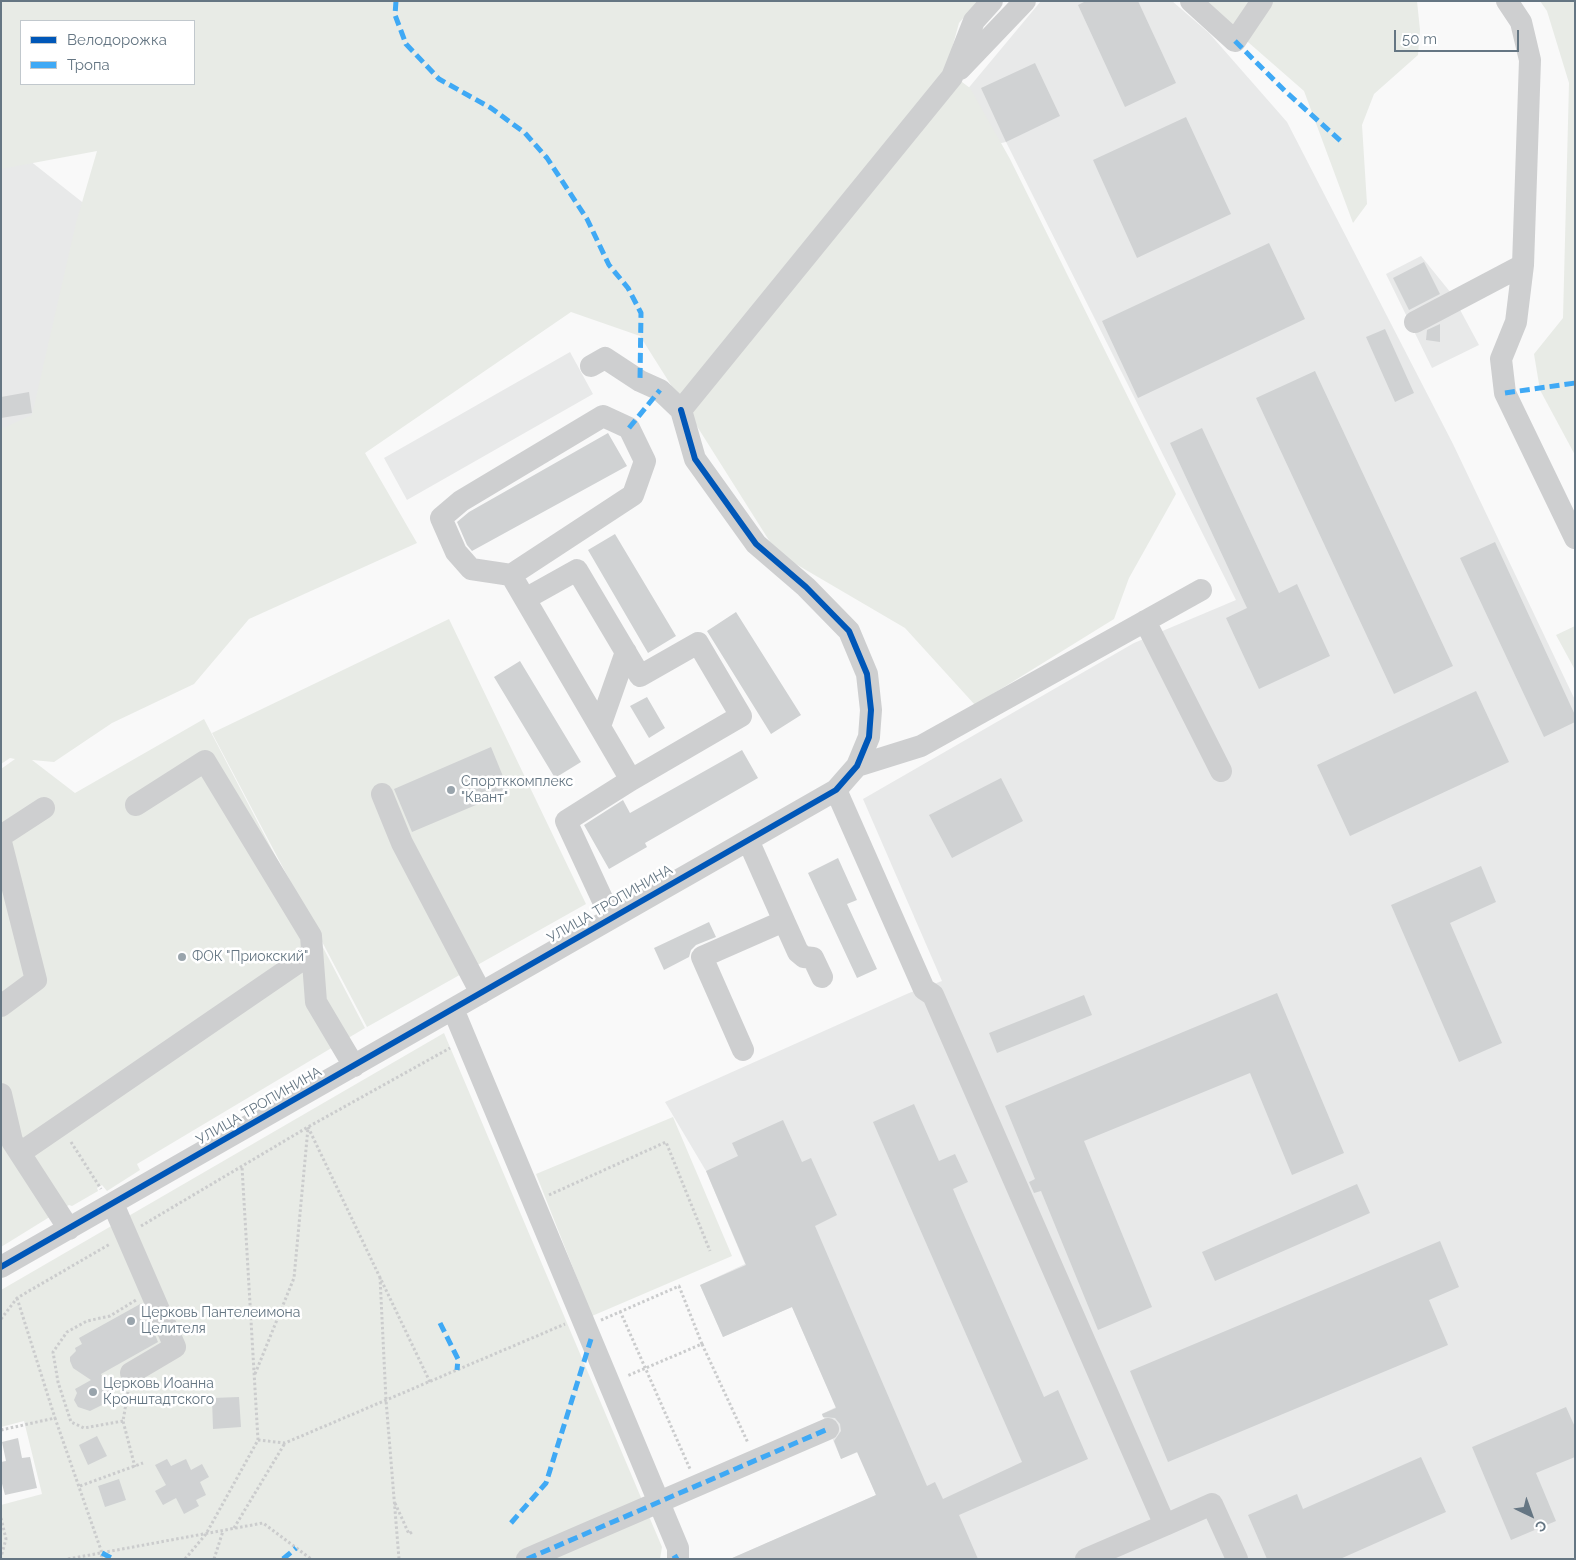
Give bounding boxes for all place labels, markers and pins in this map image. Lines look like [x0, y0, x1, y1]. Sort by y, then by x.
place label: Спортккомплекс "Квант" [461, 774, 573, 806]
marker: Спортккомплекс "Квант" [445, 784, 457, 796]
place label: ФОК "Приокский" [192, 949, 308, 965]
marker: ФОК "Приокский" [176, 951, 188, 963]
place label: Церковь Пантелеимона Целителя [141, 1305, 300, 1338]
marker: Церковь Пантелеимона Целителя [125, 1315, 137, 1327]
place label: Церковь Иоанна Кронштадтского [103, 1376, 214, 1408]
marker: Церковь Иоанна Кронштадтского [87, 1386, 99, 1398]

